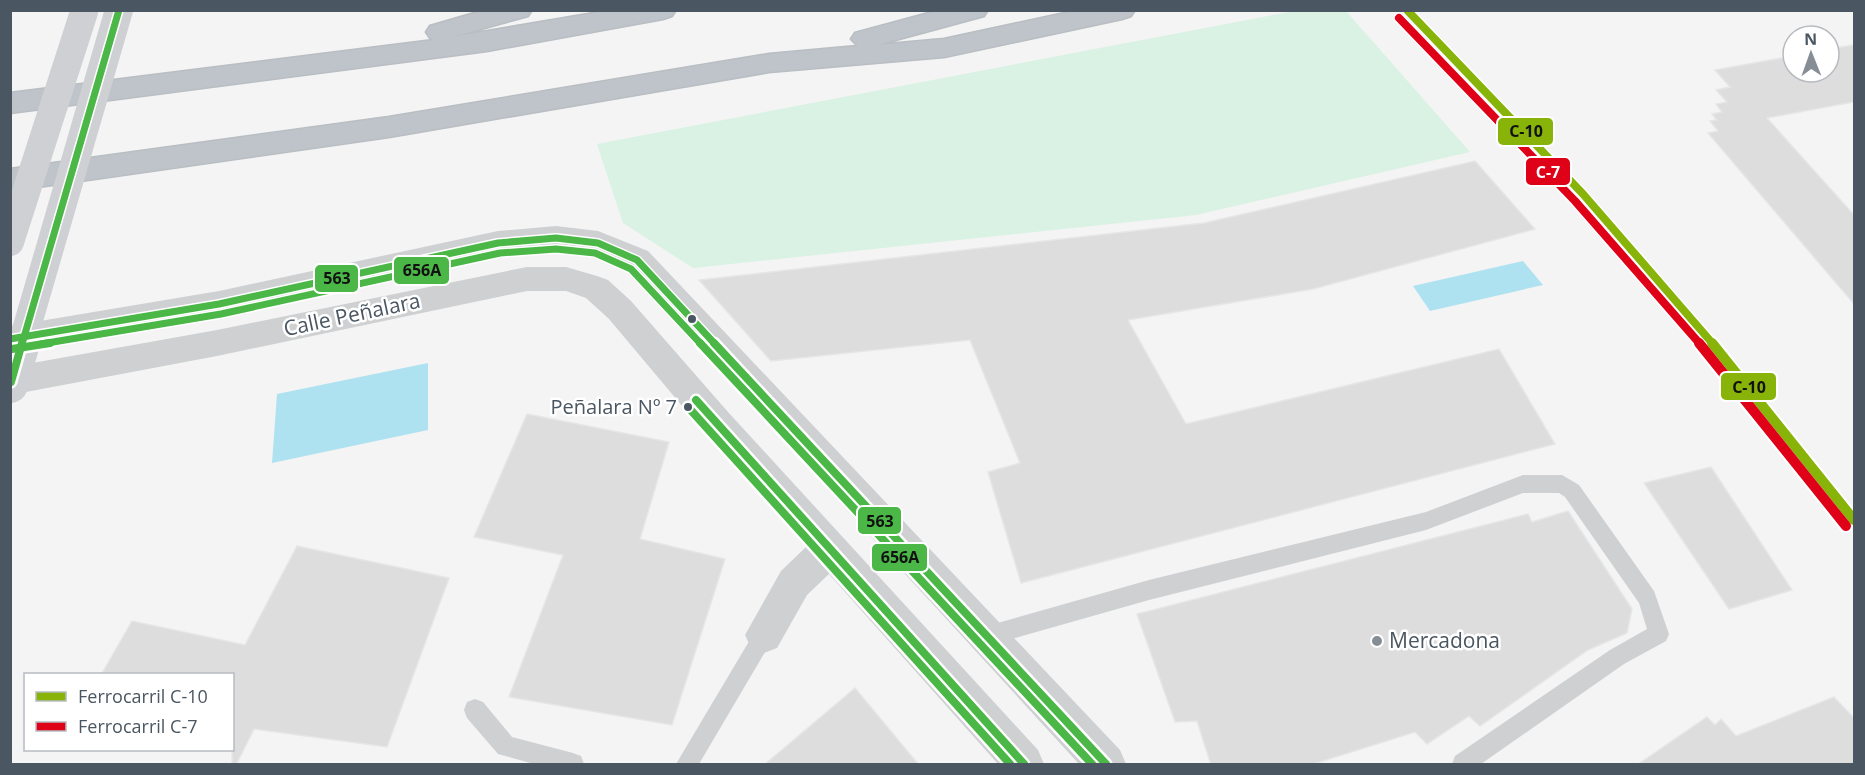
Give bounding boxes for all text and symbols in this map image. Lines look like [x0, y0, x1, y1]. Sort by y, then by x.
north arrow [1781, 24, 1841, 84]
text: N [1804, 28, 1817, 50]
line badge: C-10 [1497, 117, 1554, 146]
text: C-10 [1509, 120, 1543, 142]
line badge: C-7 [1525, 157, 1571, 186]
text: C-7 [1536, 161, 1560, 183]
line badge: 656A [393, 256, 450, 285]
text: 656A [403, 259, 442, 281]
line badge: 563 [314, 264, 359, 293]
text: 563 [323, 267, 351, 289]
street label: Calle Peñalara [281, 286, 423, 342]
unlabelled marker [686, 313, 698, 325]
line badge: C-10 [1720, 372, 1777, 401]
text: C-10 [1732, 376, 1766, 398]
place label: Peñalara Nº 7 [551, 393, 677, 420]
marker: Peñalara Nº 7 [682, 401, 694, 413]
line badge: 563 [857, 506, 902, 535]
text: 563 [866, 510, 894, 532]
line badge: 656A [871, 543, 928, 572]
text: 656A [881, 546, 920, 568]
place label: Mercadona [1389, 626, 1500, 654]
marker: Mercadona [1370, 634, 1384, 648]
legend [24, 673, 234, 751]
text: Ferrocarril C-10 [78, 684, 208, 708]
text: Ferrocarril C-7 [78, 714, 197, 738]

